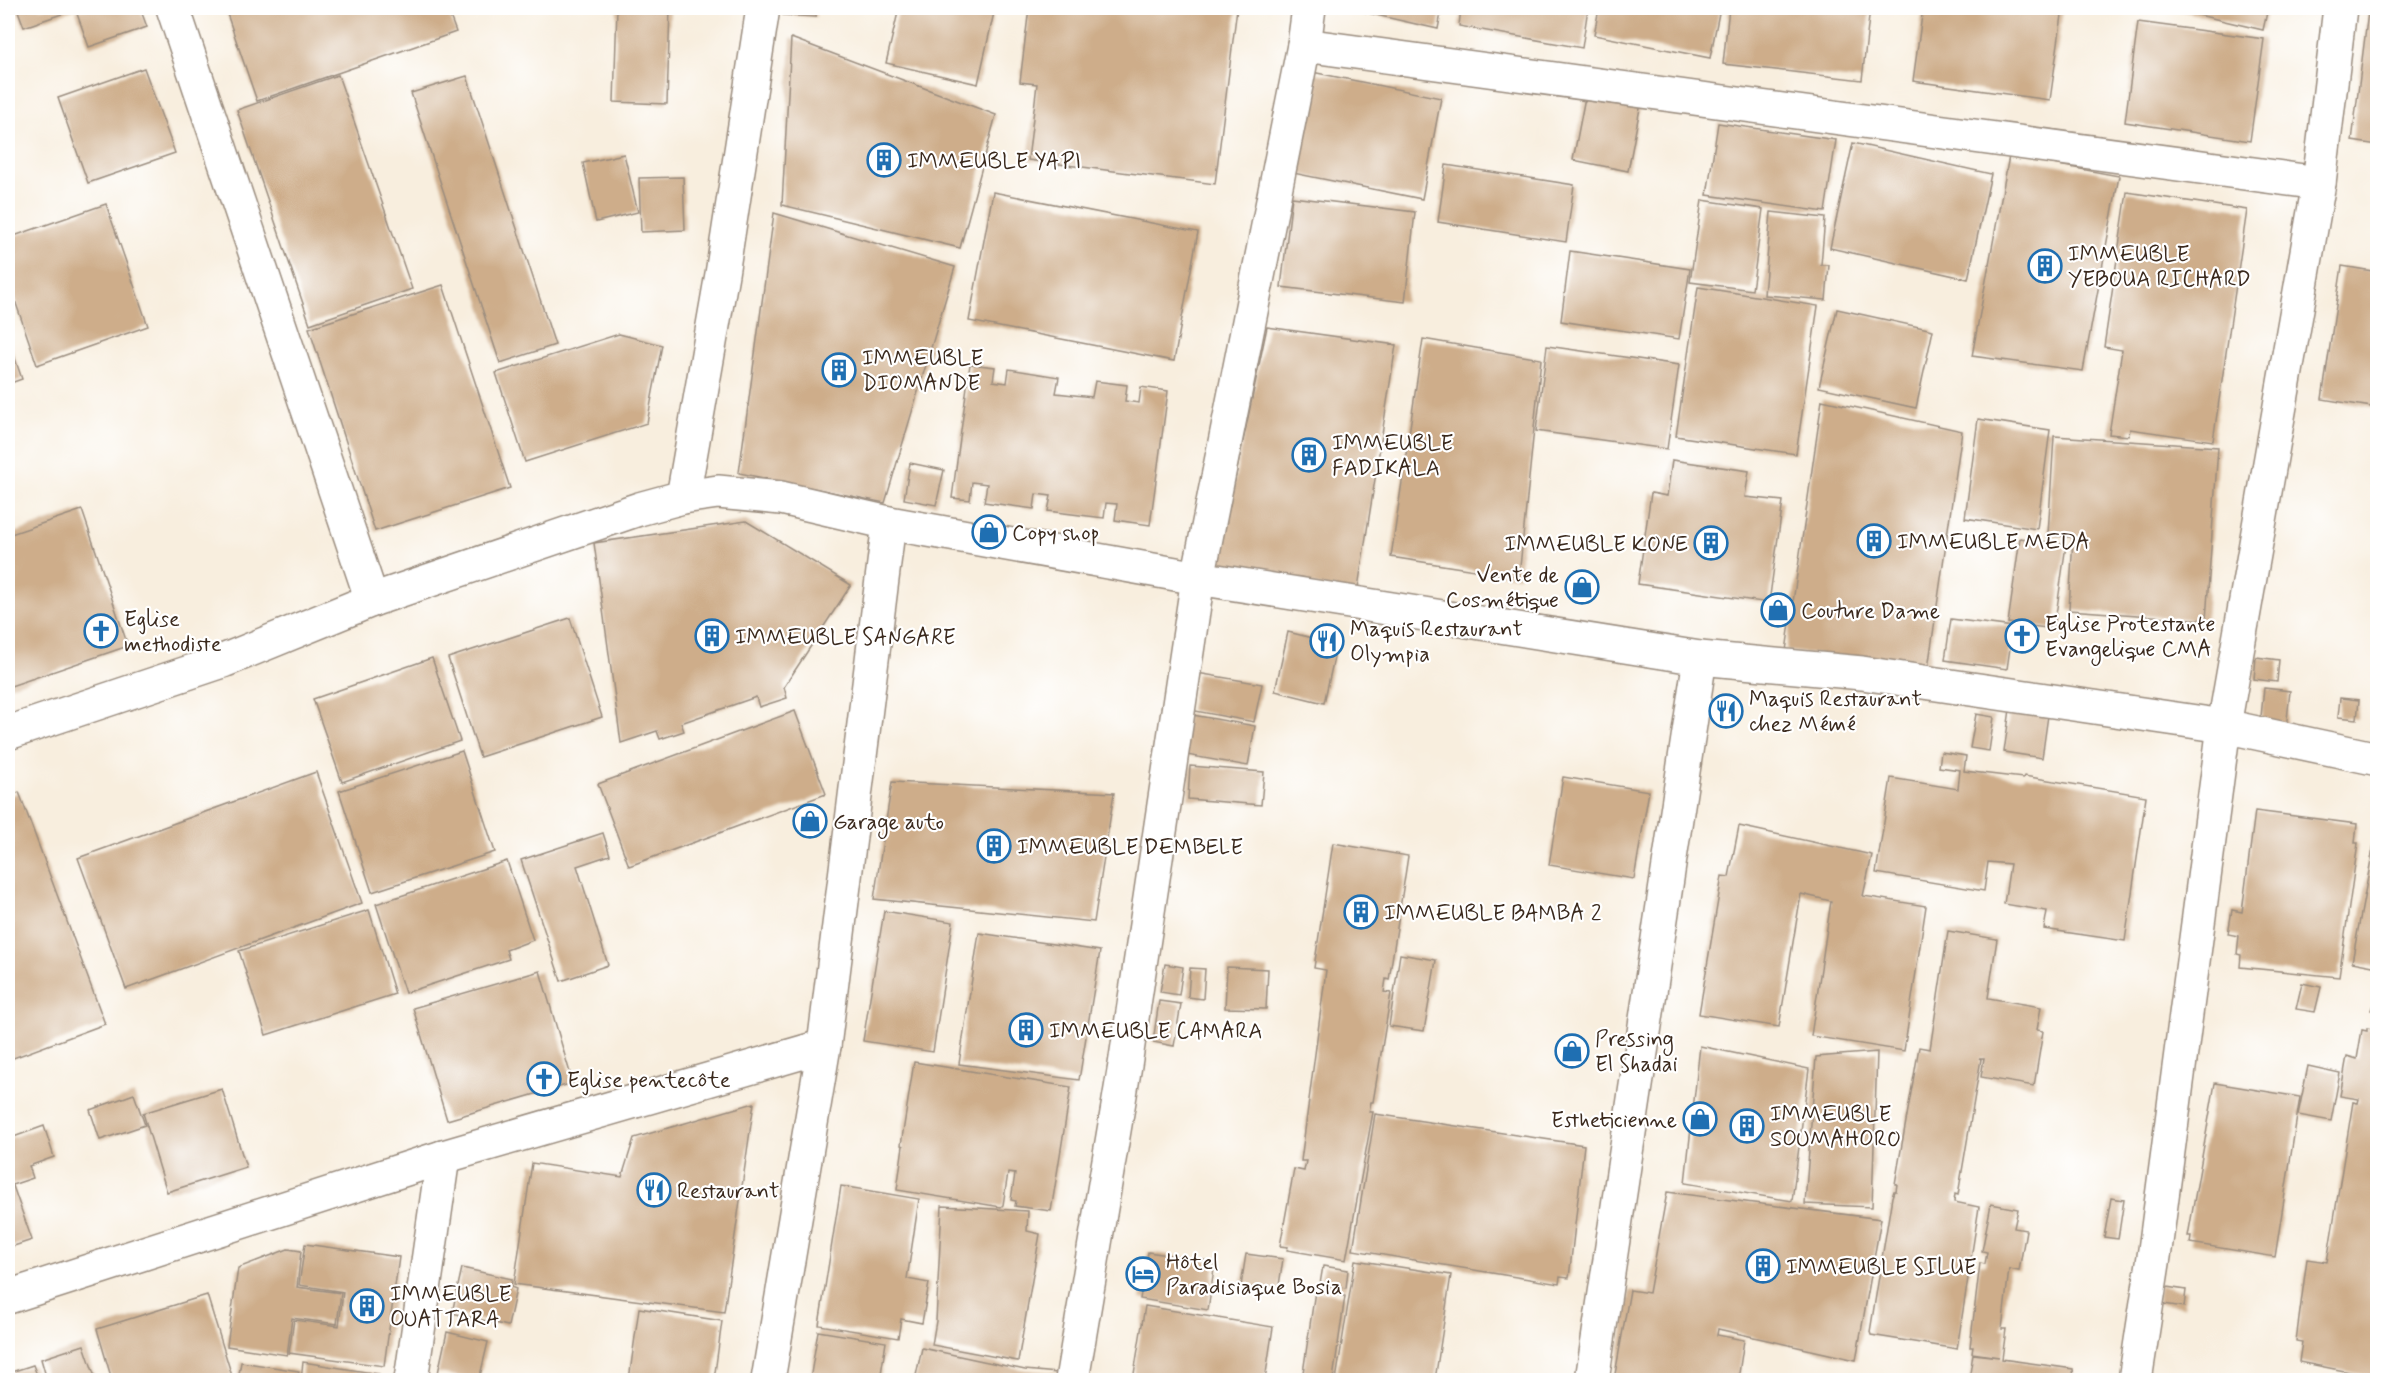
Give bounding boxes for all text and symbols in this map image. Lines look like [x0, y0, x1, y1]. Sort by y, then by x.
building icon: IMMEUBLE YAPI [866, 142, 902, 178]
place label: IMMEUBLE YAPI [907, 148, 1081, 176]
place label: IMMEUBLE YEBOUA RICHARD [2068, 241, 2251, 294]
building icon: IMMEUBLE YEBOUA RICHARD [2027, 248, 2063, 284]
place label: IMMEUBLE DIOMANDE [862, 345, 984, 398]
building icon: IMMEUBLE DIOMANDE [821, 352, 857, 388]
place label: IMMEUBLE FADIKALA [1332, 430, 1454, 483]
building icon: IMMEUBLE FADIKALA [1291, 437, 1327, 473]
shop icon: Copy shop [971, 514, 1007, 550]
place label: Copy shop [1012, 520, 1099, 548]
building icon: IMMEUBLE MEDA [1856, 523, 1892, 559]
building icon: IMMEUBLE KONE [1693, 525, 1729, 561]
place label: IMMEUBLE MEDA [1897, 529, 2090, 557]
place label: IMMEUBLE KONE [1505, 531, 1688, 559]
place label: Vente de Cosmétique [1446, 562, 1559, 615]
shop icon: Vente de Cosmétique [1564, 569, 1600, 605]
shop icon: Couture Dame [1760, 592, 1796, 628]
place label: Couture Dame [1801, 598, 1940, 626]
place label: Eglise methodiste [124, 606, 222, 659]
place label: Eglise Protestante Evangelique CMA [2045, 611, 2215, 667]
church icon: Eglise methodiste [83, 613, 119, 649]
place label: Maquis Restaurant Olympia [1350, 616, 1523, 669]
building icon: IMMEUBLE SANGARE [694, 618, 730, 654]
church icon: Eglise Protestante Evangelique CMA [2004, 618, 2040, 654]
restaurant icon: Maquis Restaurant Olympia [1309, 623, 1345, 659]
place label: IMMEUBLE SANGARE [735, 624, 956, 652]
place label: Maquis Restaurant chez Mémé [1749, 686, 1922, 739]
restaurant icon: Maquis Restaurant chez Mémé [1708, 693, 1744, 729]
shop icon: Garage auto [792, 803, 828, 839]
place label: Garage auto [833, 809, 944, 840]
building icon: IMMEUBLE DEMBELE [976, 828, 1012, 864]
place label: IMMEUBLE DEMBELE [1017, 834, 1243, 862]
building icon: IMMEUBLE BAMBA 2 [1343, 894, 1379, 930]
place label: IMMEUBLE BAMBA 2 [1384, 900, 1602, 928]
building icon: IMMEUBLE CAMARA [1008, 1012, 1044, 1048]
place label: IMMEUBLE CAMARA [1049, 1018, 1263, 1046]
place label: Pressing El Shadai [1595, 1026, 1678, 1079]
shop icon: Pressing El Shadai [1554, 1033, 1590, 1069]
church icon: Eglise pentecôte [526, 1061, 562, 1097]
place label: Eglise pentecôte [567, 1067, 731, 1096]
shop icon: Estheticienne [1682, 1101, 1718, 1137]
place label: IMMEUBLE SOUMAHORO [1770, 1101, 1901, 1154]
place label: Estheticienne [1551, 1107, 1677, 1135]
building icon: IMMEUBLE SOUMAHORO [1729, 1108, 1765, 1144]
restaurant icon: Restaurant [636, 1172, 672, 1208]
place label: Restaurant [677, 1178, 779, 1206]
building icon: IMMEUBLE SILUE [1745, 1248, 1781, 1284]
place label: Hôtel Paradisiaque Bosia [1166, 1249, 1342, 1302]
place label: IMMEUBLE SILUE [1786, 1254, 1977, 1282]
hotel icon: Hôtel Paradisiaque Bosia [1125, 1256, 1161, 1292]
place label: IMMEUBLE OUATTARA [390, 1281, 512, 1334]
building icon: IMMEUBLE OUATTARA [349, 1288, 385, 1324]

